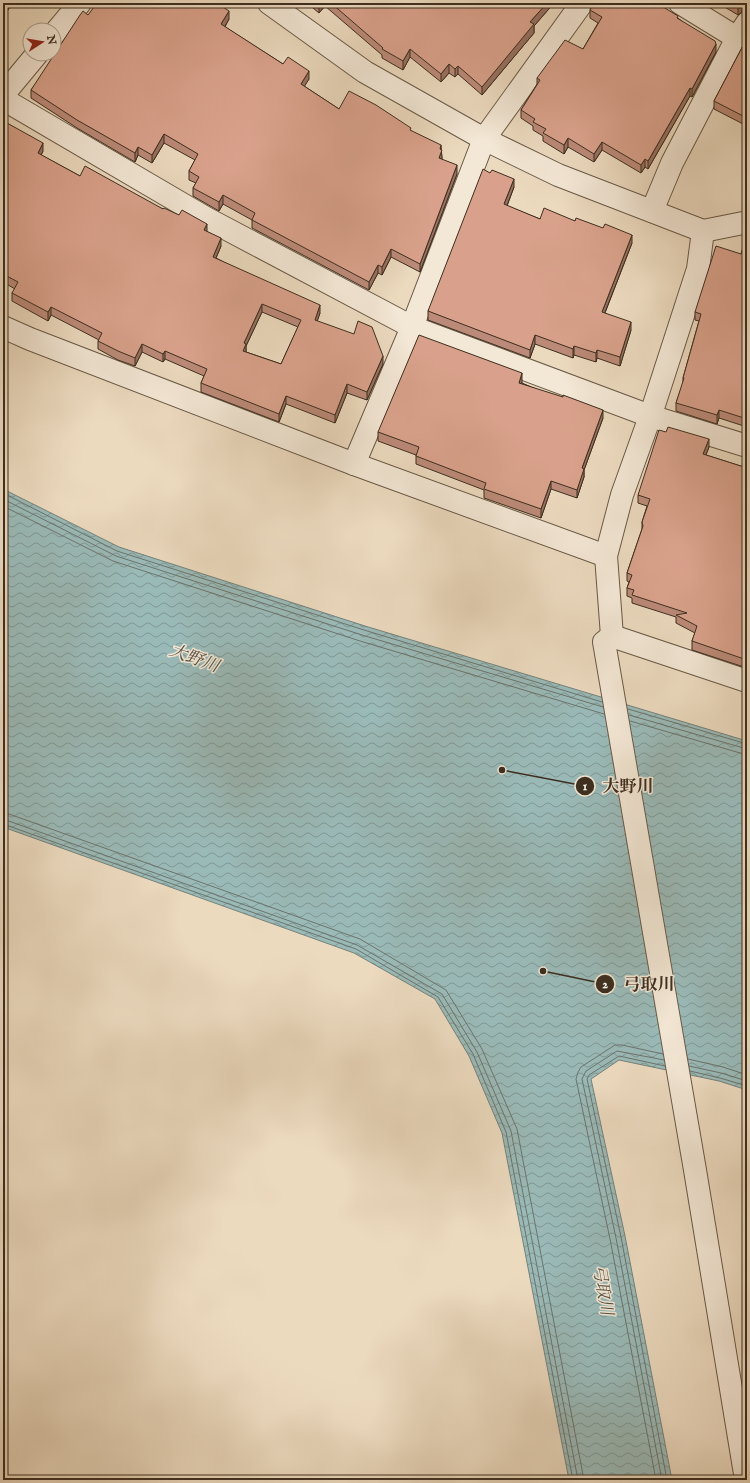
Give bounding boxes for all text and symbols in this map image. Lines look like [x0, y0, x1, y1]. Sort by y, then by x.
north arrow [22, 22, 62, 62]
text: N [43, 33, 59, 47]
water label: 大野川 [166, 640, 223, 678]
callout: 大野川 [575, 772, 662, 801]
text: 大野川 [603, 777, 654, 798]
text: 1 [583, 779, 588, 794]
callout: 弓取川 [595, 969, 682, 998]
text: 弓取川 [624, 975, 675, 996]
text: 2 [602, 977, 608, 992]
water label: 弓取川 [587, 1263, 617, 1319]

